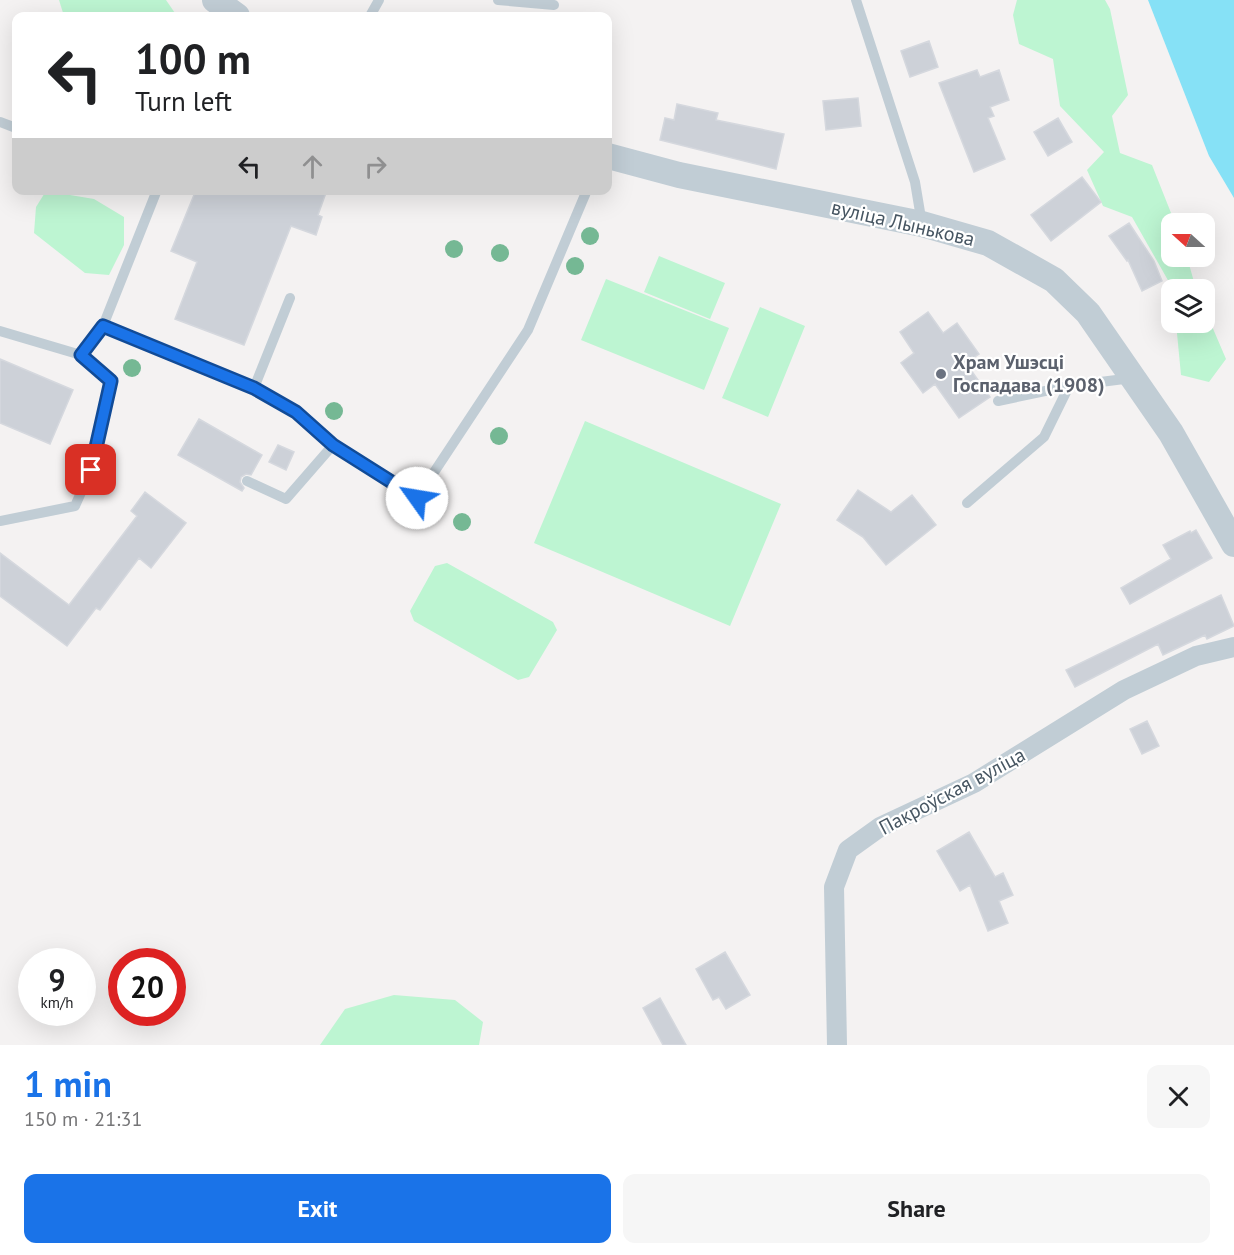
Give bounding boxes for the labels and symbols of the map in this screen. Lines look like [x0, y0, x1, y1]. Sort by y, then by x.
street label: вуліца Лынькова [829, 194, 977, 252]
north arrow [1161, 213, 1215, 267]
place label: Храм Ушэсці Госпадава (1908) [953, 349, 1105, 398]
marker: Храм Ушэсці Госпадава (1908) [934, 367, 948, 381]
pin [65, 444, 116, 495]
position arrow [385, 466, 449, 530]
street label: Пакроўская вуліца [874, 742, 1030, 840]
speed limit sign: 20 [108, 948, 186, 1026]

